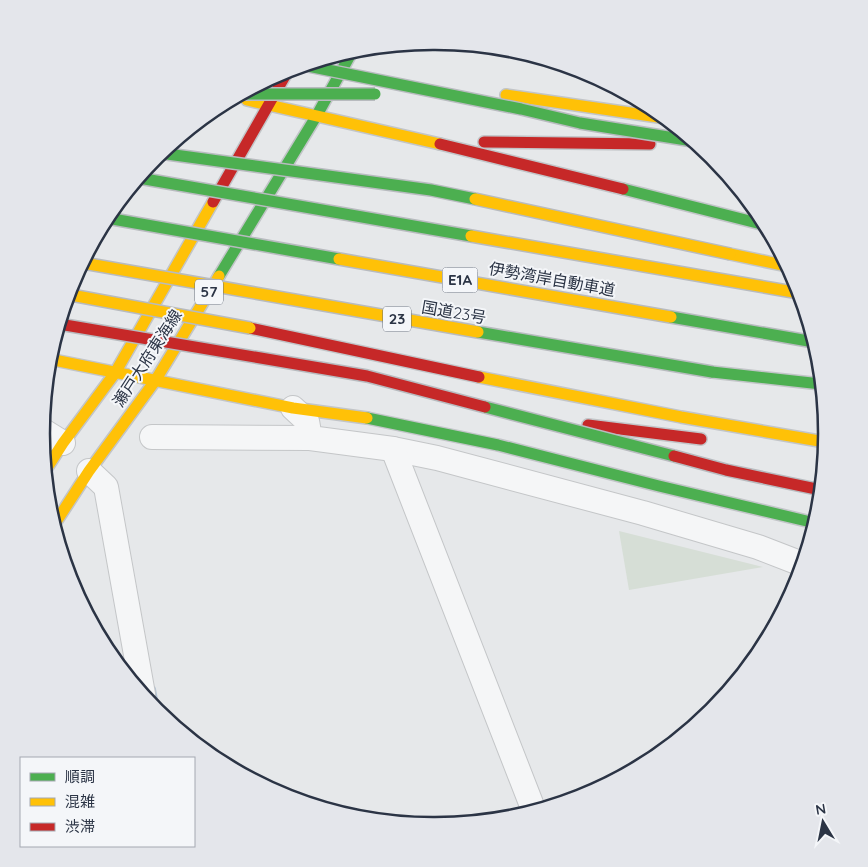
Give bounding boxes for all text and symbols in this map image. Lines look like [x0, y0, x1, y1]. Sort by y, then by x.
street label: 伊勢湾岸自動車道 [487, 258, 617, 300]
road number: E1A [442, 268, 478, 292]
road number: 57 [195, 280, 223, 304]
street label: 国道23号 [420, 296, 488, 328]
street label: 瀬戸大府東海線 [108, 306, 186, 410]
road number: 23 [383, 306, 411, 332]
legend [20, 757, 195, 847]
text: 順調 [65, 767, 95, 786]
text: 混雑 [65, 792, 95, 811]
north arrow [798, 797, 848, 847]
text: N [814, 799, 827, 819]
text: 渋滞 [65, 817, 95, 836]

